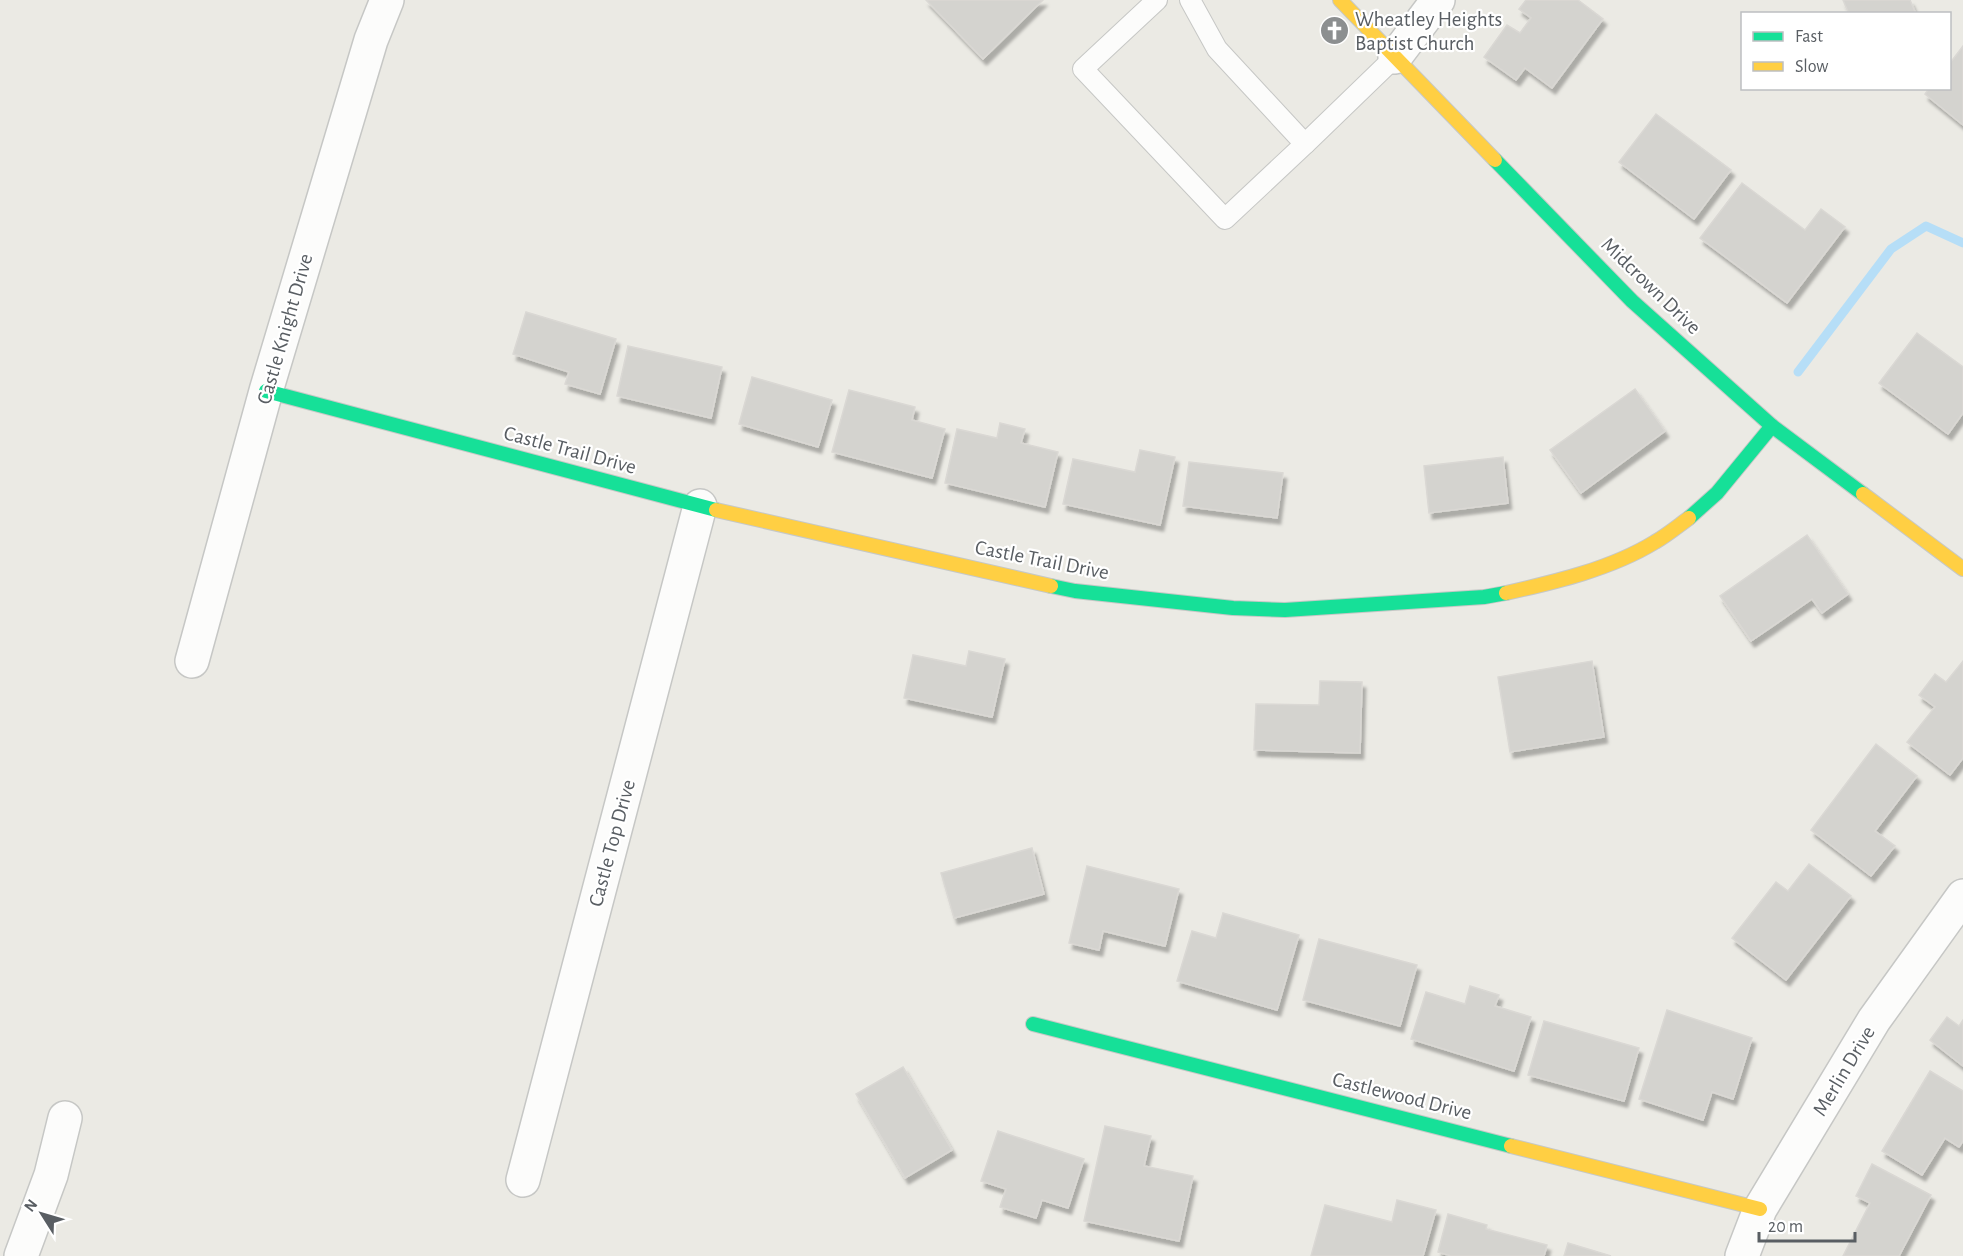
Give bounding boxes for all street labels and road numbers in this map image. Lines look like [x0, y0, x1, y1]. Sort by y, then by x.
street label: Midcrown Drive [1597, 234, 1705, 338]
street label: Castle Knight Drive [253, 251, 317, 407]
street label: Castle Trail Drive [502, 422, 638, 478]
street label: Castle Trail Drive [973, 537, 1111, 583]
street label: Castle Top Drive [585, 777, 639, 909]
street label: Merlin Drive [1809, 1022, 1879, 1120]
street label: Castlewood Drive [1330, 1069, 1474, 1123]

